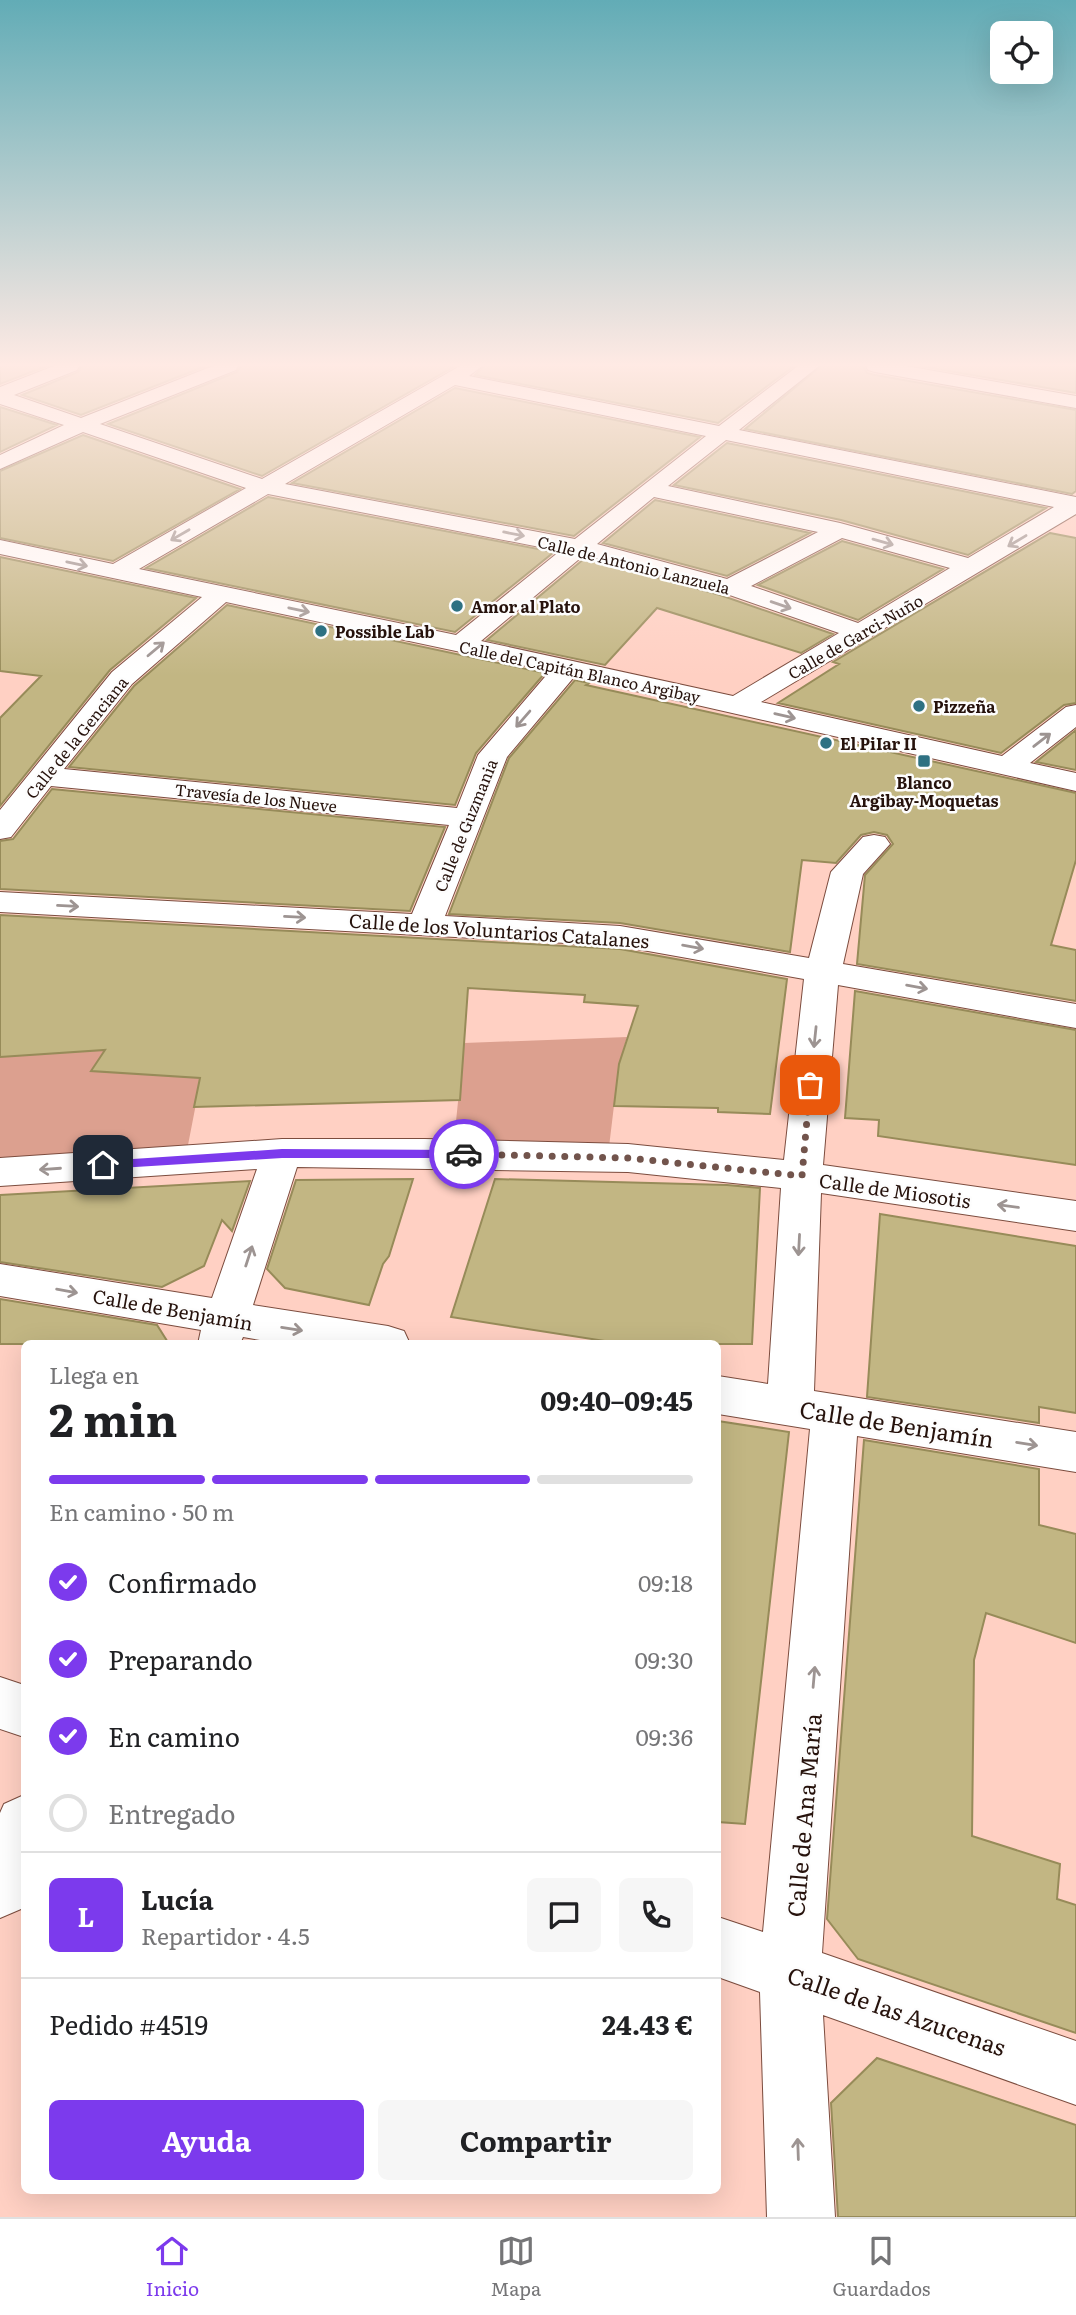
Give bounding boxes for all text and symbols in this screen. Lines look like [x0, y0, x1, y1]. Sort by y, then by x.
map controls [990, 21, 1053, 84]
button: locate [990, 21, 1053, 84]
one-way arrow [171, 528, 191, 542]
one-way arrow [503, 528, 525, 542]
street label: Calle de Antonio Lanzuela [535, 528, 733, 600]
one-way arrow [1007, 534, 1027, 548]
one-way arrow [872, 536, 894, 549]
one-way arrow [65, 557, 88, 571]
street label: Calle de Garci-Nuño [783, 587, 927, 685]
place label: Amor al Plato [471, 594, 581, 618]
marker: Amor al Plato [449, 598, 465, 614]
one-way arrow [770, 600, 792, 612]
one-way arrow [287, 604, 310, 618]
place label: Possible Lab [335, 619, 435, 643]
marker: Possible Lab [313, 623, 329, 639]
street label: Calle del Capitán Blanco Argibay [457, 634, 703, 708]
one-way arrow [147, 641, 165, 657]
street label: Calle de la Genciana [19, 670, 133, 803]
place label: Pizzeña [933, 694, 996, 718]
marker: Pizzeña [911, 698, 927, 714]
one-way arrow [515, 709, 531, 727]
one-way arrow [773, 710, 796, 723]
place label: El PiIar II [840, 731, 917, 755]
one-way arrow [1033, 733, 1051, 748]
marker: El PiIar II [818, 735, 834, 751]
marker: Blanco Argibay-Moquetas [916, 753, 932, 769]
street label: Calle de Guzmania [427, 755, 503, 895]
place label: Blanco Argibay-Moquetas [849, 770, 999, 812]
street label: Travesía de los Nueve [174, 777, 338, 817]
one-way arrow [56, 899, 79, 912]
street label: Calle de los Voluntarios Catalanes [348, 906, 650, 954]
one-way arrow [284, 911, 307, 924]
one-way arrow [681, 941, 704, 954]
one-way arrow [905, 981, 928, 994]
one-way arrow [808, 1026, 821, 1048]
pin [780, 1055, 840, 1115]
icon: bag [791, 1066, 829, 1104]
courier [429, 1119, 499, 1189]
pin [73, 1135, 133, 1195]
icon: car [445, 1135, 483, 1173]
icon: home [84, 1146, 122, 1184]
one-way arrow [38, 1162, 61, 1175]
street label: Calle de Miosotis [817, 1166, 973, 1215]
one-way arrow [998, 1200, 1020, 1213]
one-way arrow [792, 1233, 805, 1256]
one-way arrow [244, 1246, 256, 1268]
street label: Calle de Benjamín [91, 1281, 255, 1337]
one-way arrow [55, 1285, 78, 1298]
one-way arrow [280, 1323, 302, 1336]
text: Llega en [49, 1357, 139, 1391]
text: 09:40–09:45 [540, 1380, 693, 1419]
text: 2 min [49, 1383, 178, 1451]
street label: Calle de Benjamín [797, 1391, 997, 1455]
one-way arrow [1015, 1438, 1038, 1451]
text: En camino · 50 m [49, 1494, 234, 1528]
text: Confirmado [108, 1562, 257, 1601]
icon: check [49, 1563, 87, 1601]
text: 09:18 [638, 1565, 693, 1599]
text: Preparando [108, 1639, 253, 1678]
icon: check [49, 1640, 87, 1678]
text: 09:30 [634, 1642, 693, 1676]
one-way arrow [808, 1667, 821, 1689]
street label: Calle de Ana María [777, 1711, 829, 1918]
text: En camino [108, 1716, 240, 1755]
icon: check [49, 1717, 87, 1755]
text: 09:36 [635, 1719, 693, 1753]
text: Entregado [108, 1793, 235, 1832]
button: chat [527, 1878, 601, 1952]
button: phone [619, 1878, 693, 1952]
text: Lucía [141, 1879, 214, 1918]
text: L [78, 1896, 94, 1935]
text: Repartidor · 4.5 [141, 1918, 310, 1952]
street label: Calle de las Azucenas [783, 1957, 1011, 2063]
text: Pedido #4519 [49, 2004, 208, 2043]
text: 24.43 € [602, 2004, 693, 2043]
button: Ayuda [49, 2100, 364, 2180]
button: Compartir [378, 2100, 693, 2180]
one-way arrow [791, 2138, 804, 2161]
tab: Inicio [146, 2232, 199, 2302]
tab: Mapa [491, 2232, 541, 2302]
tab: Guardados [833, 2232, 930, 2302]

